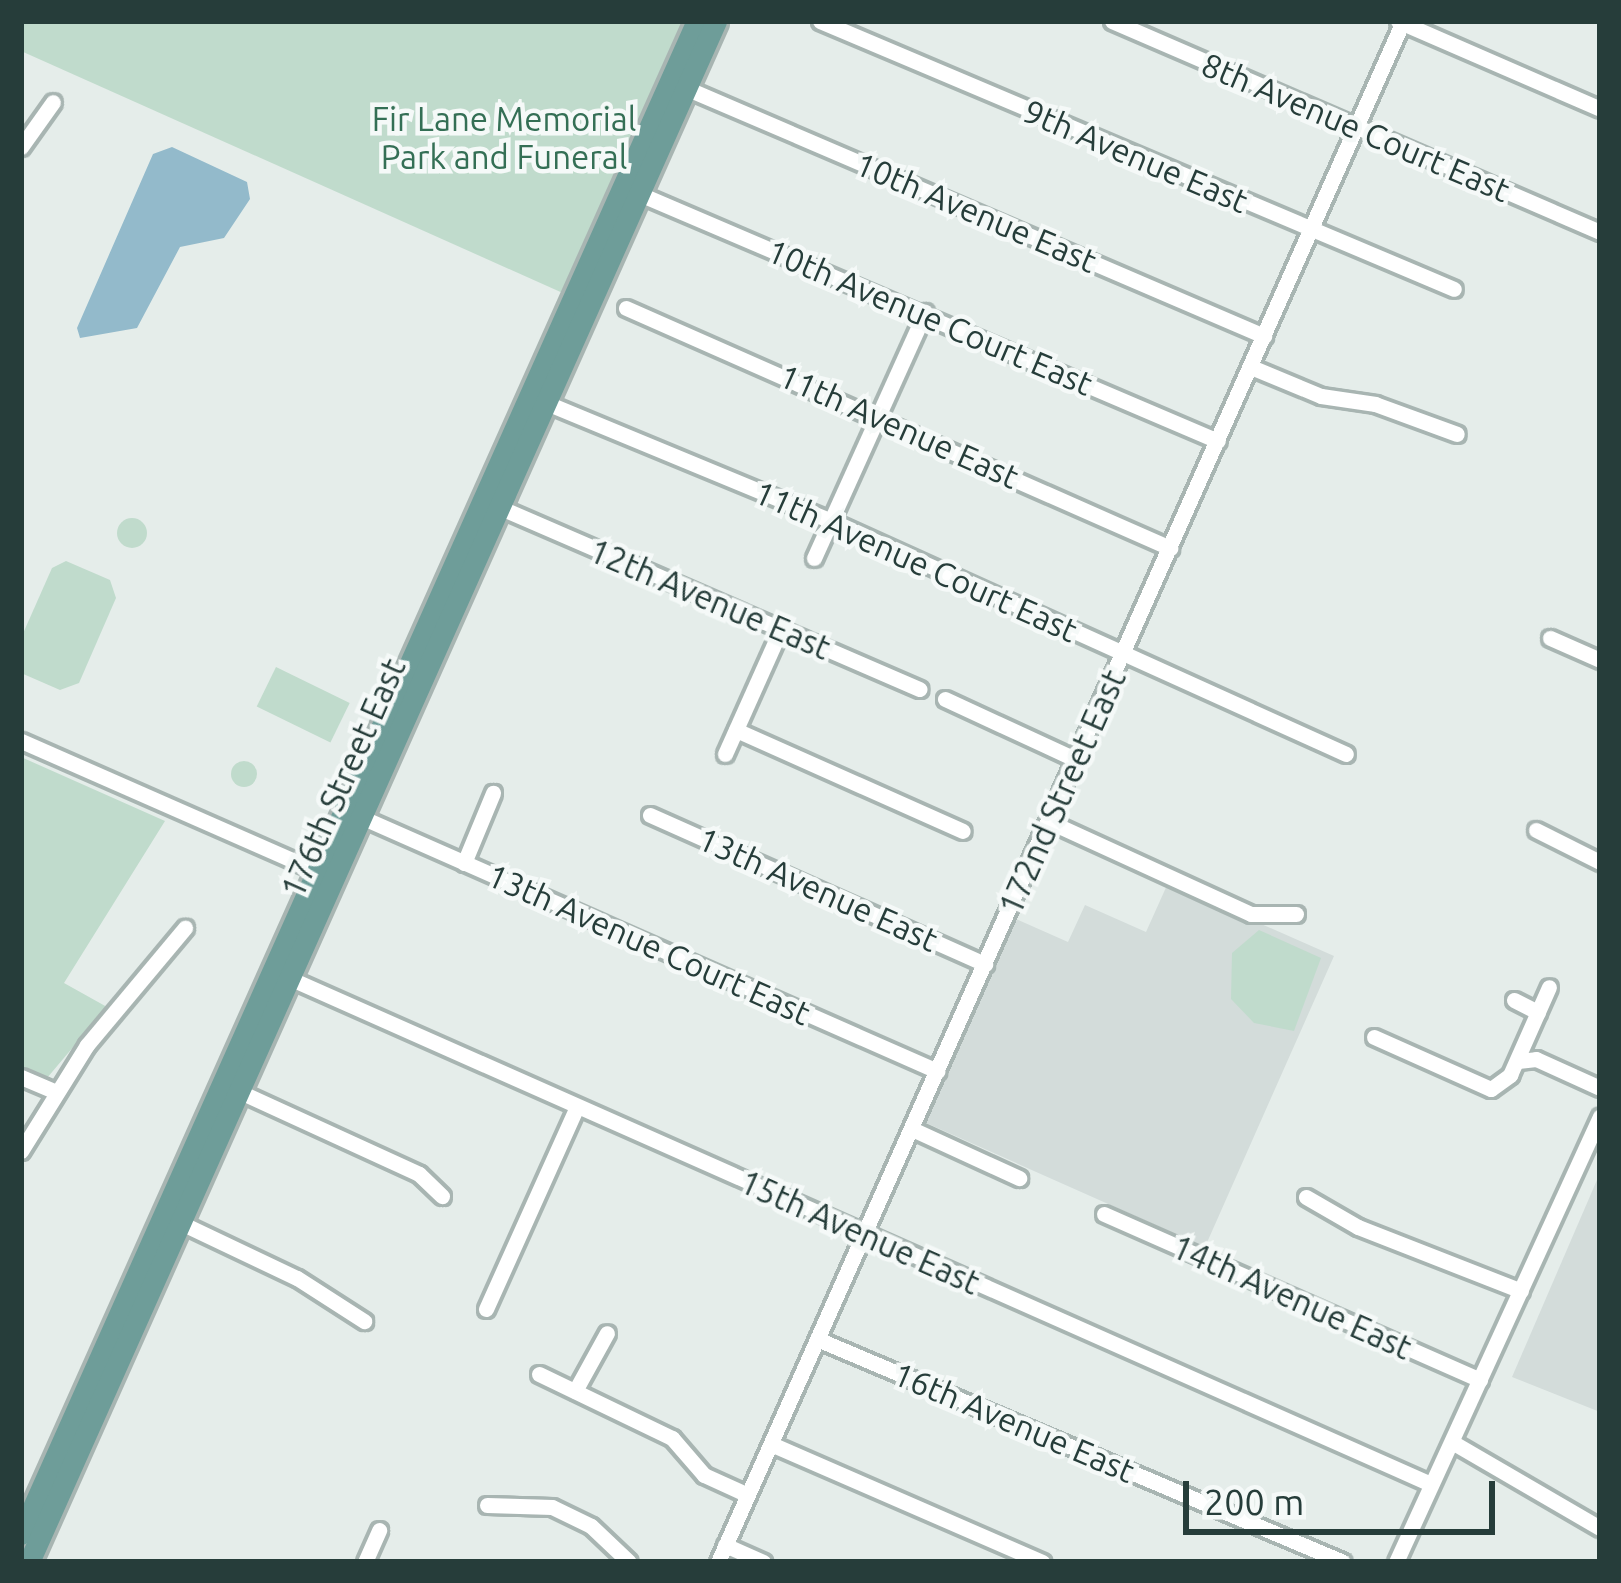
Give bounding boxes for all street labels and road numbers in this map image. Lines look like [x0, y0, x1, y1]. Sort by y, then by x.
street label: 8th Avenue Court East [1196, 44, 1516, 210]
street label: 9th Avenue East [1018, 91, 1254, 221]
street label: 10th Avenue East [849, 143, 1103, 281]
street label: 10th Avenue Court East [761, 231, 1099, 403]
street label: 11th Avenue East [773, 355, 1025, 497]
street label: 11th Avenue Court East [748, 472, 1084, 650]
street label: 12th Avenue East [583, 530, 837, 668]
street label: 176th Street East [273, 652, 413, 904]
street label: 172nd Street East [990, 663, 1134, 921]
street label: 13th Avenue East [692, 818, 944, 960]
street label: 13th Avenue Court East [481, 855, 817, 1033]
street label: 15th Avenue East [734, 1161, 986, 1303]
street label: 14th Avenue East [1166, 1226, 1418, 1368]
street label: 16th Avenue East [887, 1353, 1141, 1491]

